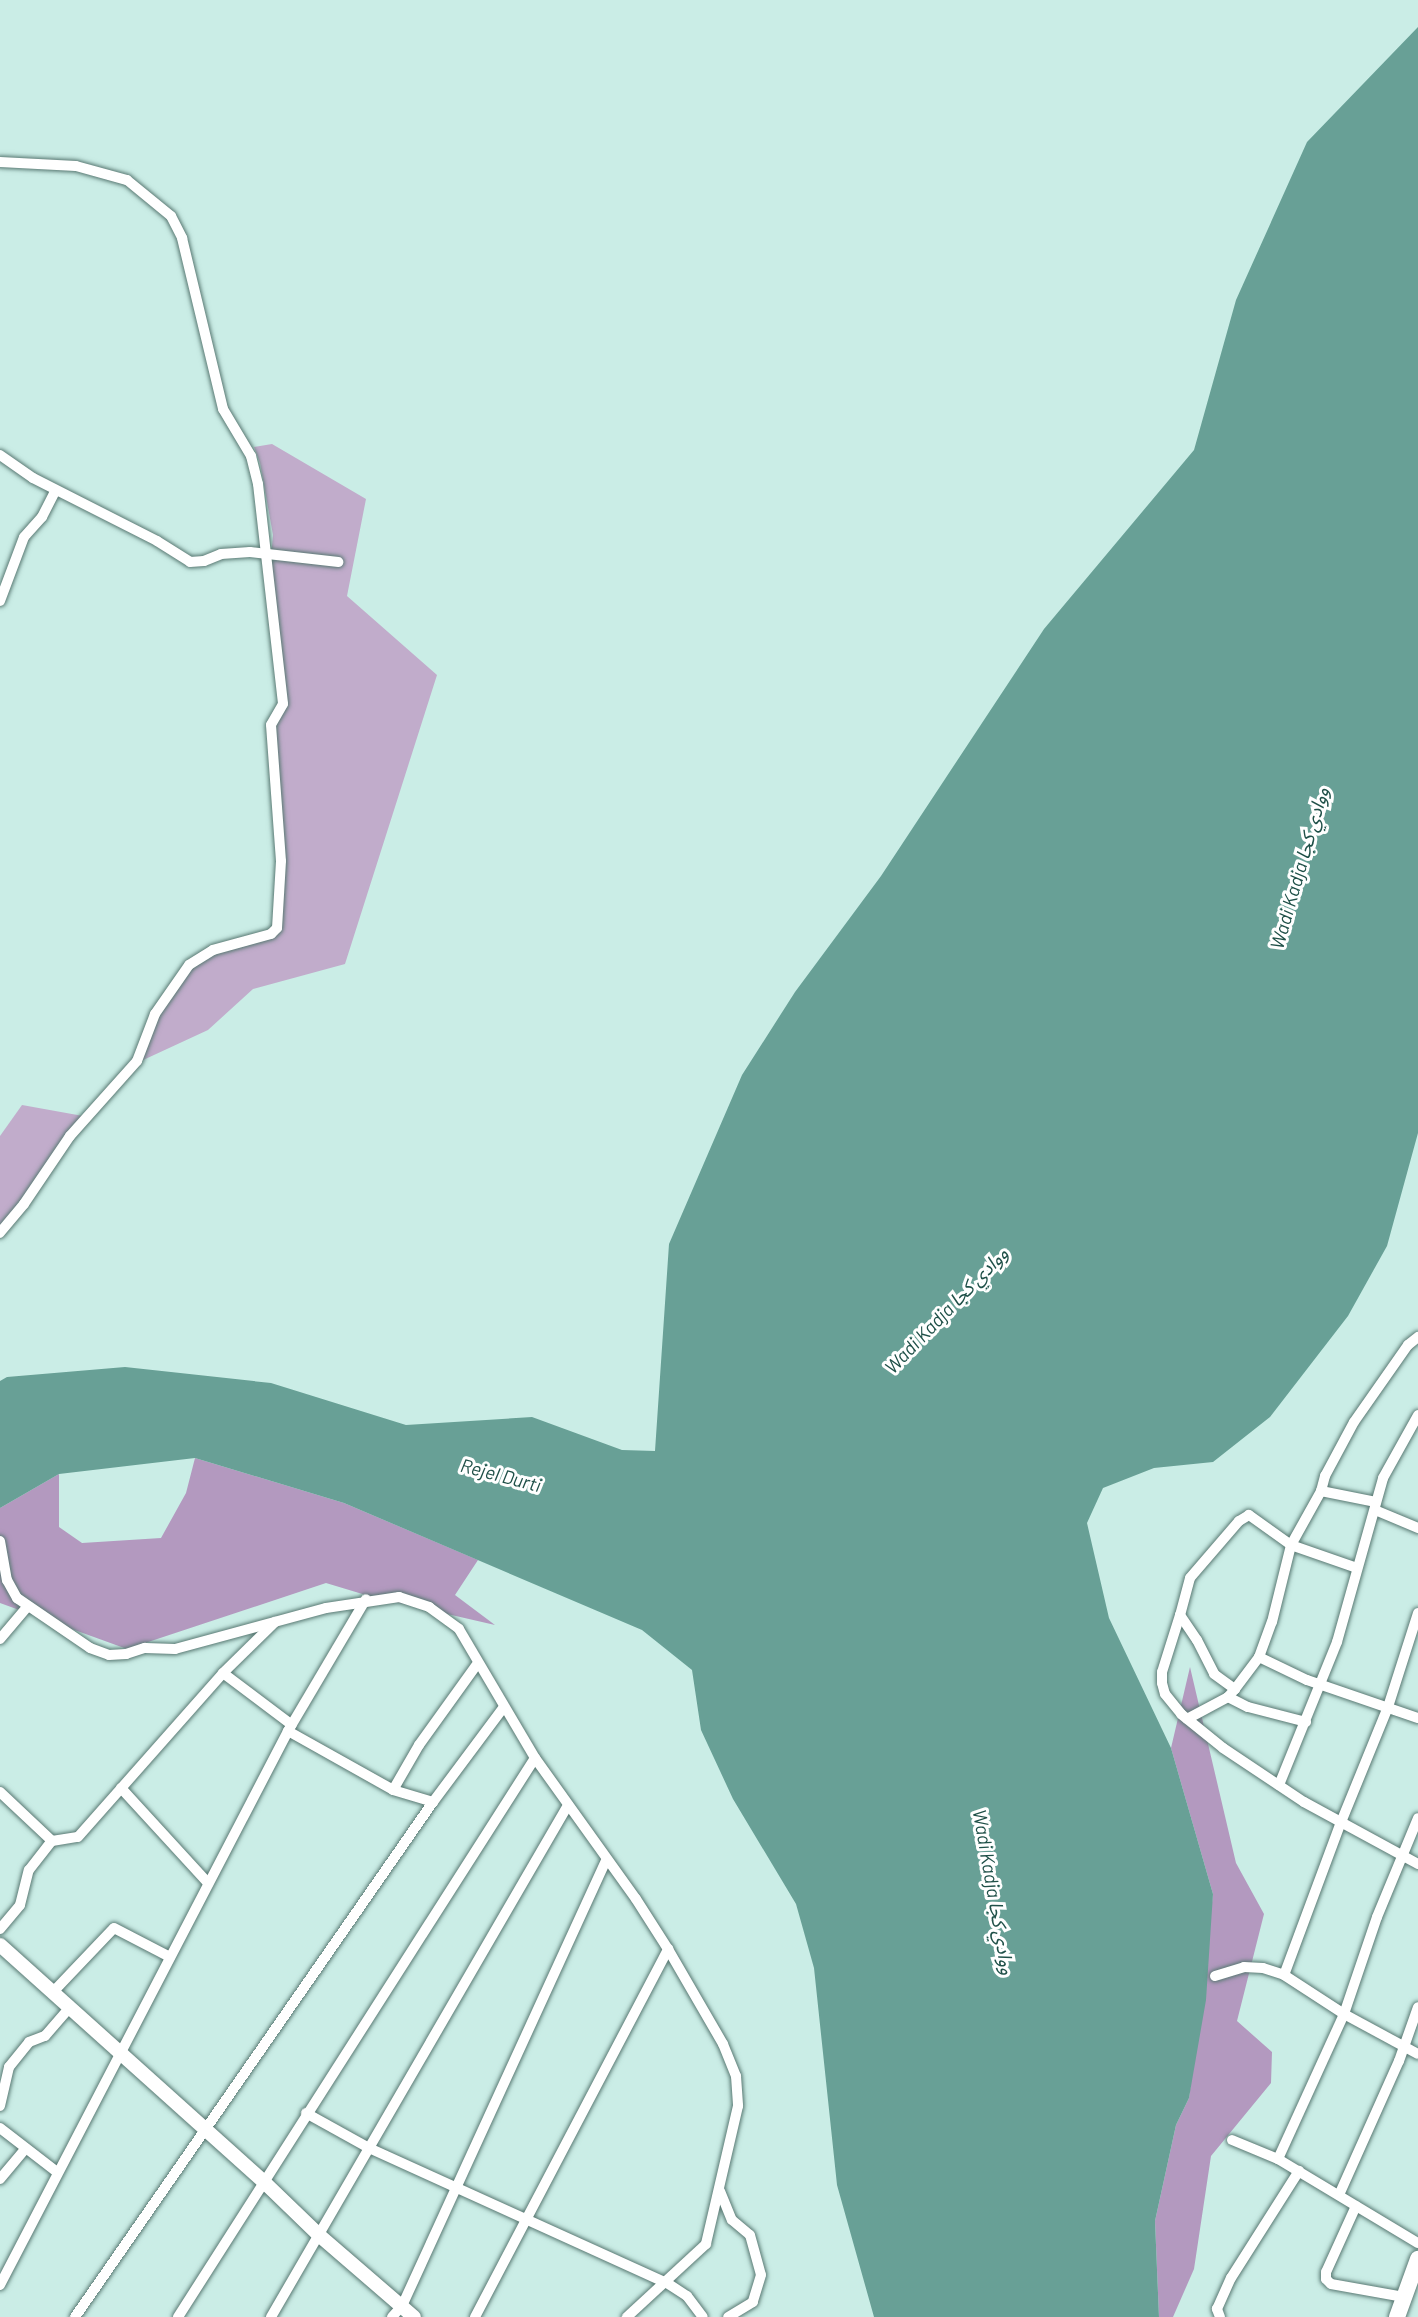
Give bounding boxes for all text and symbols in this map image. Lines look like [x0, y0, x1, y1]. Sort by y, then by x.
water label: Wadi Kadja ووادي كجا [1265, 784, 1333, 952]
water label: Wadi Kadja ووادي كجا [880, 1242, 1012, 1378]
water label: Rejel Durti [458, 1453, 544, 1497]
water label: Wadi Kadja ووادي كجا [968, 1808, 1020, 1976]

